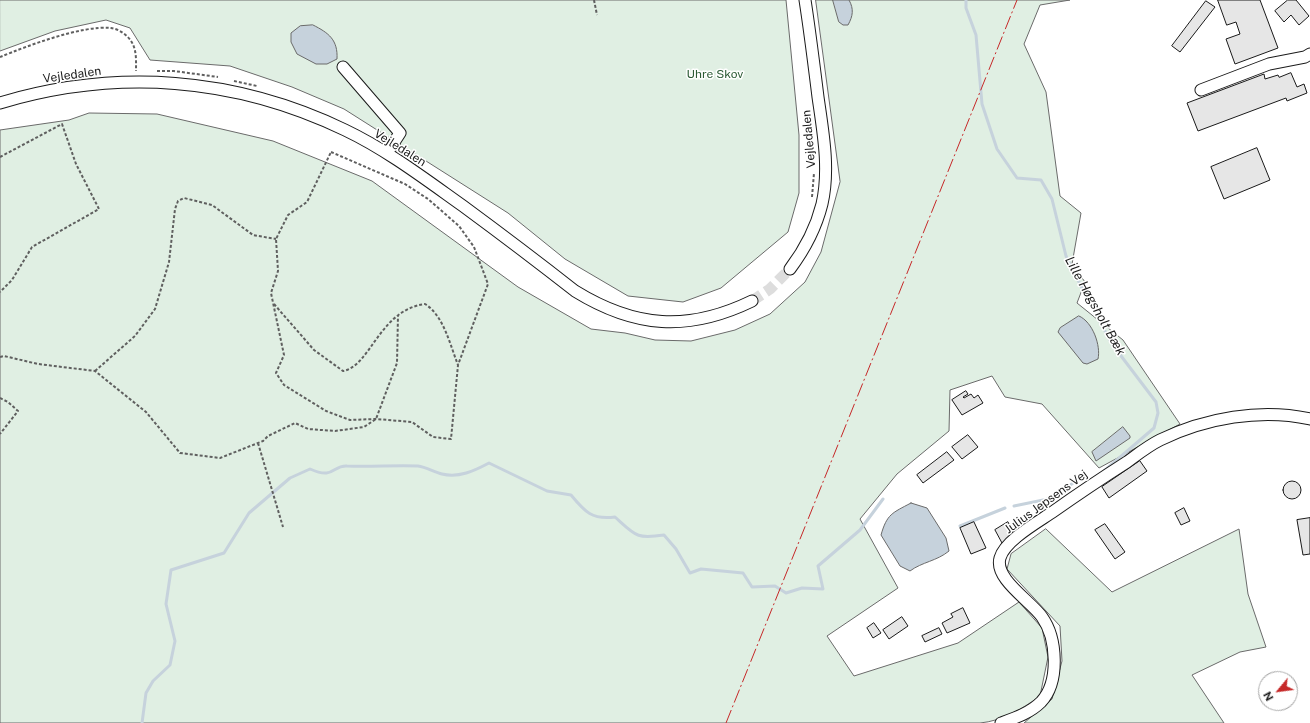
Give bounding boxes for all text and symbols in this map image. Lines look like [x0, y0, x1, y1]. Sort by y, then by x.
street label: Vejledalen [42, 64, 102, 86]
park label: Uhre Skov [687, 67, 743, 81]
street label: Vejledalen [799, 109, 819, 169]
street label: Vejledalen [371, 126, 429, 170]
water label: Lille Høgsholt Bæk [1061, 254, 1129, 358]
street label: Julius Jepsens Vej [1002, 467, 1090, 537]
north arrow [1258, 671, 1298, 711]
text: N [1261, 690, 1276, 703]

